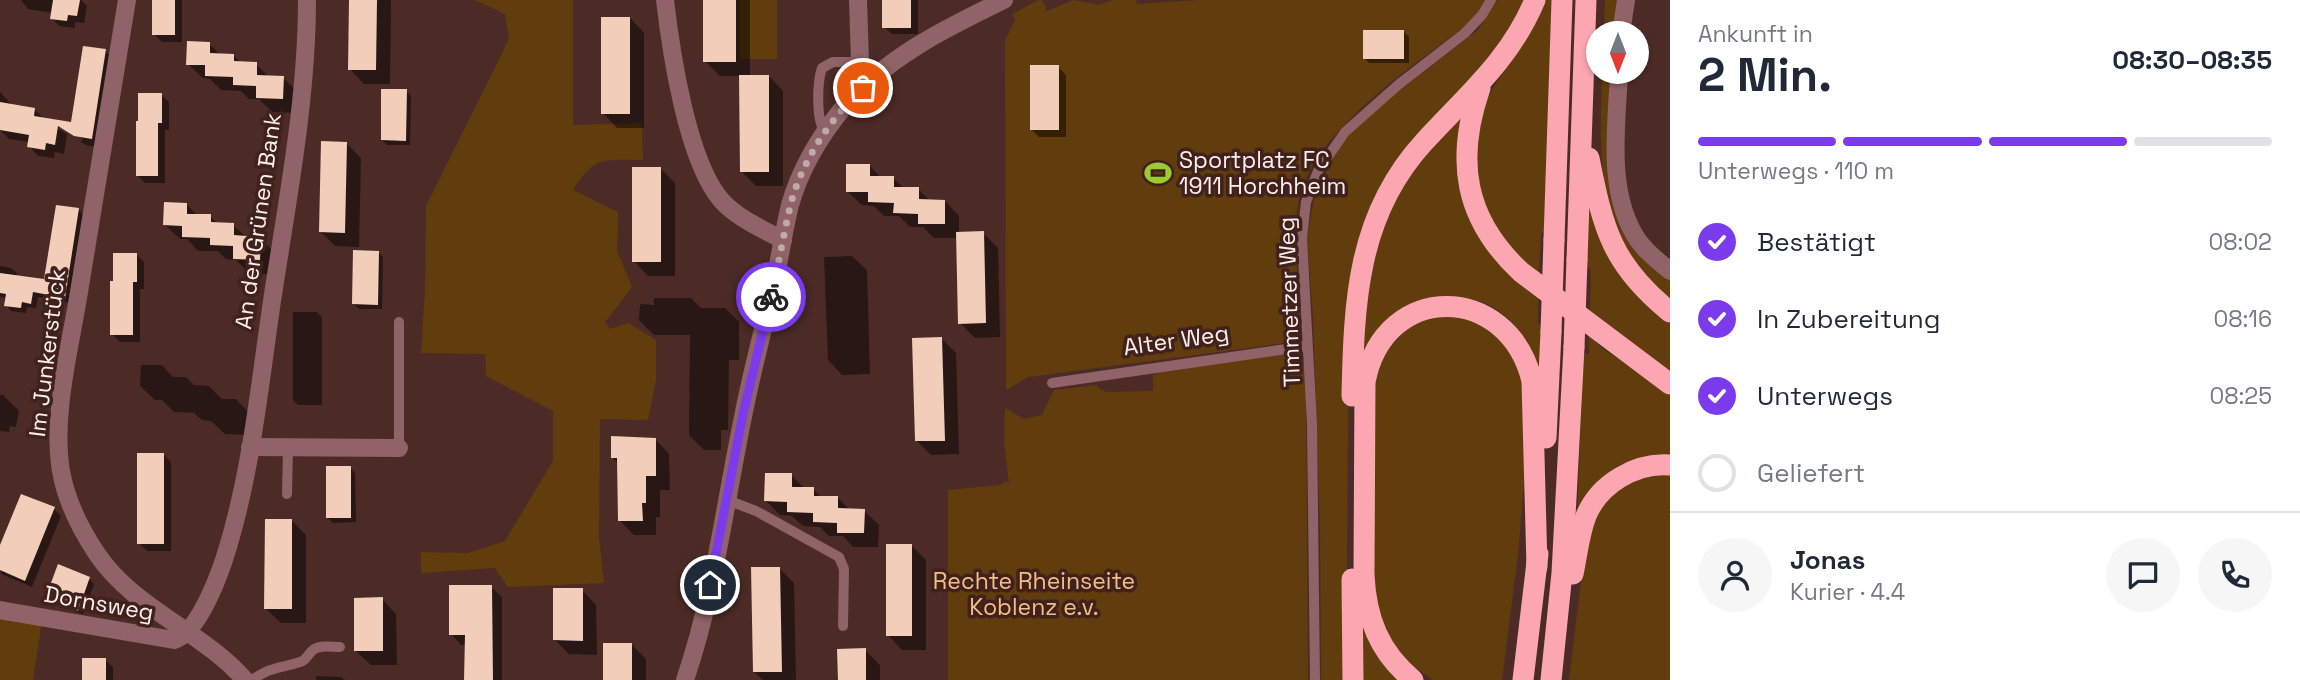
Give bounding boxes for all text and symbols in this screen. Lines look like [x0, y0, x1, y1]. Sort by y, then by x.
text: Ankunft in [1698, 19, 1813, 49]
north arrow [1586, 21, 1648, 84]
map controls [1586, 21, 1649, 84]
text: 08:30–08:35 [2112, 43, 2272, 77]
text: 2 Min. [1698, 46, 1832, 104]
pin [833, 58, 893, 118]
icon: bag [844, 69, 882, 107]
street label: An der Grünen Bank [228, 111, 288, 331]
place label: Sportplatz FC 1911 Horchheim [1179, 145, 1346, 201]
text: Unterwegs · 110 m [1698, 156, 1894, 186]
sports icon: Sportplatz FC 1911 Horchheim [1143, 158, 1173, 188]
street label: Timmetzer Weg [1271, 217, 1307, 387]
icon: check [1698, 223, 1736, 261]
text: Bestätigt [1757, 225, 1876, 259]
text: 08:02 [2208, 227, 2272, 257]
courier [736, 262, 806, 332]
street label: Im Junkerstück [22, 267, 72, 439]
icon: bike [752, 278, 790, 316]
icon: check [1698, 300, 1736, 338]
text: In Zubereitung [1757, 302, 1941, 336]
text: 08:16 [2213, 304, 2272, 334]
street label: Alter Weg [1121, 318, 1231, 362]
icon: check [1698, 377, 1736, 415]
text: Unterwegs [1757, 379, 1893, 413]
text: 08:25 [2209, 381, 2272, 411]
text: Geliefert [1757, 456, 1865, 490]
button: person [1698, 538, 1772, 612]
button: chat [2106, 538, 2180, 612]
button: phone [2198, 538, 2272, 612]
text: Jonas [1790, 543, 1865, 577]
pin [680, 555, 740, 615]
icon: home [691, 566, 729, 604]
park label: Rechte Rheinseite Koblenz e.v. [933, 566, 1135, 622]
text: Kurier · 4.4 [1790, 577, 1905, 607]
street label: Dornsweg [42, 579, 156, 627]

